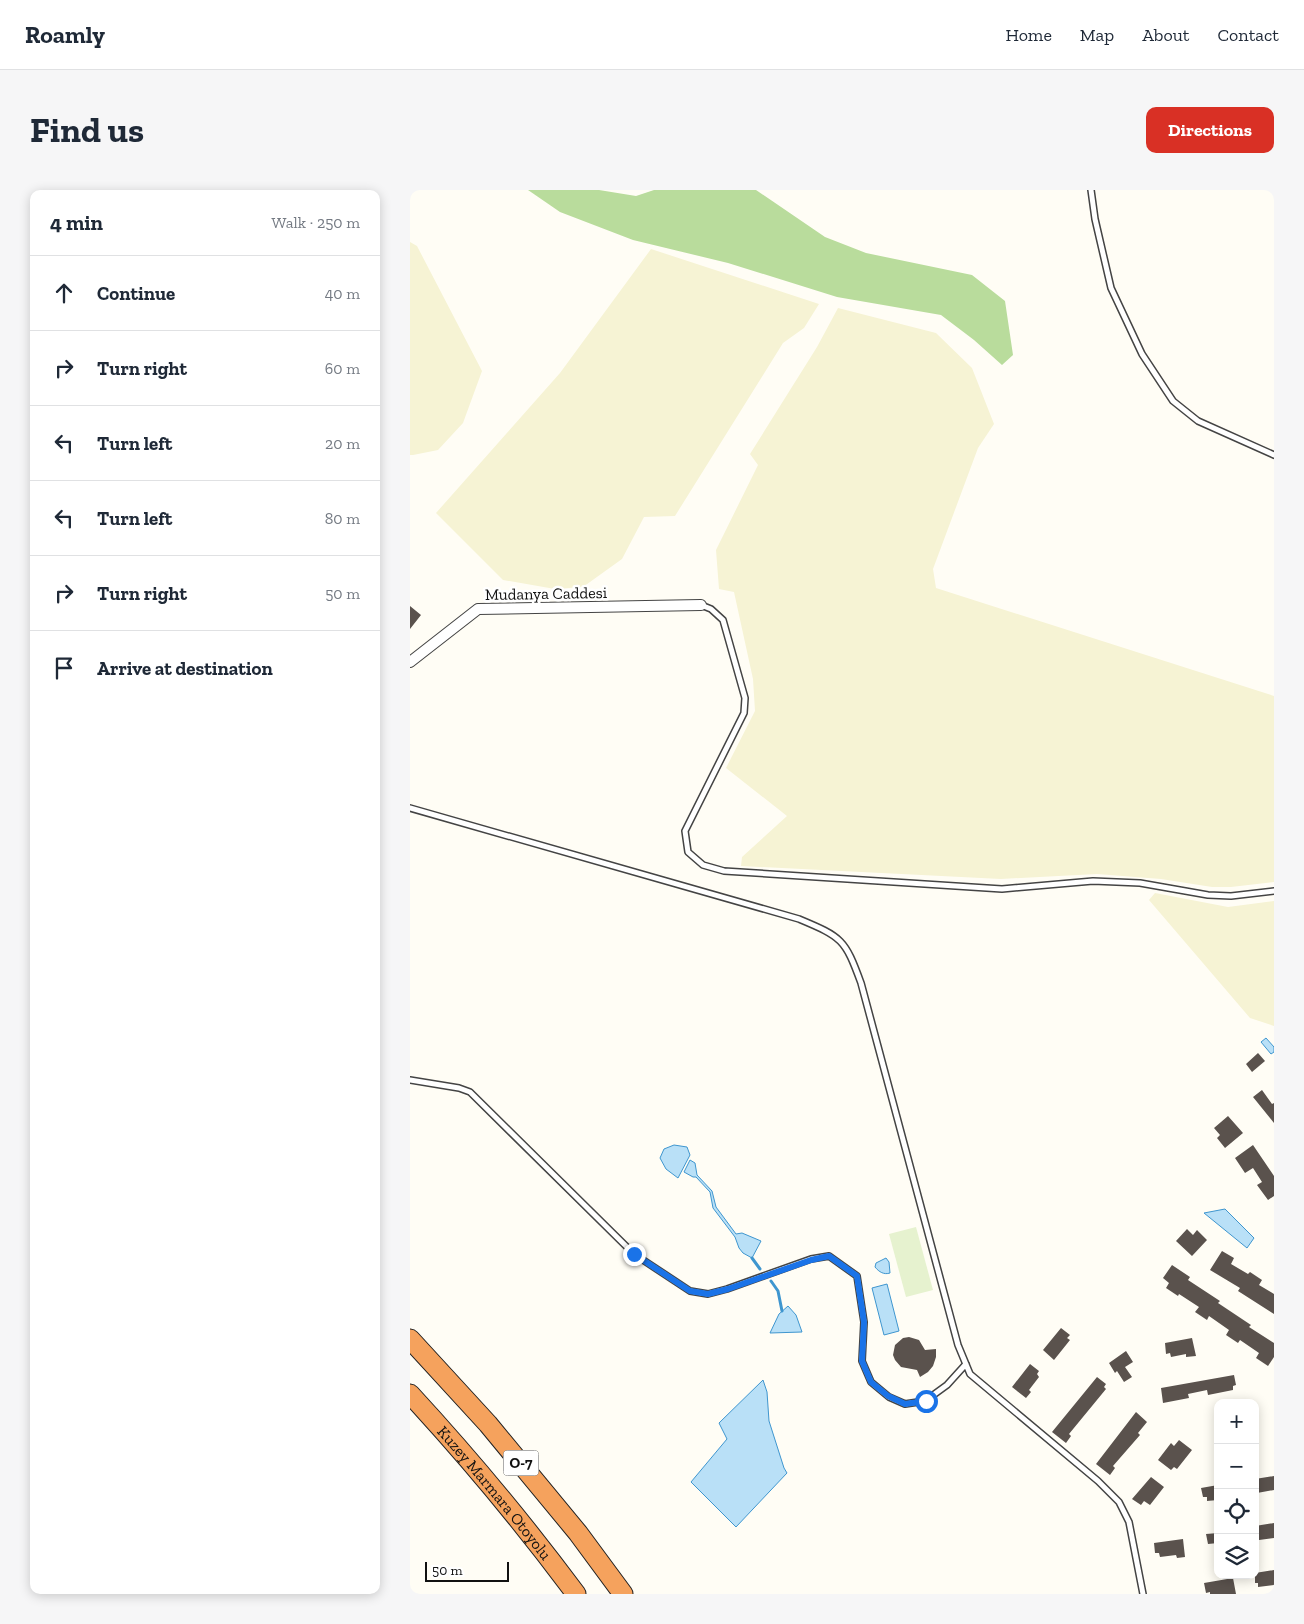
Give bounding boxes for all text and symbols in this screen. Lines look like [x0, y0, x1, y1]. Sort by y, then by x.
text: Roamly [25, 20, 105, 49]
text: Home [1005, 24, 1052, 46]
text: Map [1080, 24, 1114, 46]
text: About [1142, 24, 1189, 46]
text: Contact [1217, 24, 1279, 46]
button: Directions [1146, 107, 1274, 153]
text: Find us [30, 109, 144, 151]
text: 4 min [50, 210, 103, 235]
text: Walk · 250 m [272, 213, 360, 232]
icon: ahead [50, 279, 78, 307]
text: Continue [97, 282, 175, 305]
text: 40 m [325, 284, 360, 303]
icon: right [50, 354, 78, 382]
text: Turn right [97, 357, 187, 380]
text: 60 m [325, 359, 360, 378]
icon: left [50, 429, 78, 457]
text: Turn left [97, 432, 172, 455]
text: 20 m [325, 434, 360, 453]
icon: left [50, 504, 78, 532]
text: Turn left [97, 507, 172, 530]
text: 80 m [325, 509, 360, 528]
icon: right [50, 579, 78, 607]
text: Turn right [97, 582, 187, 605]
street label: Mudanya Caddesi [485, 583, 608, 604]
text: 50 m [325, 584, 360, 603]
icon: arrive [50, 654, 78, 682]
text: Arrive at destination [97, 657, 273, 680]
route end [623, 1243, 646, 1266]
route start [915, 1390, 938, 1413]
map controls [1214, 1399, 1259, 1579]
button: + [1214, 1399, 1259, 1444]
street label: Kuzey Marmara Otoyolu [433, 1422, 555, 1564]
button: − [1214, 1444, 1259, 1489]
road number: O-7 [504, 1450, 538, 1476]
button: locate [1214, 1489, 1259, 1534]
button: layers [1214, 1534, 1259, 1579]
scale bar [425, 1559, 509, 1582]
text: 50 m [432, 1562, 463, 1579]

